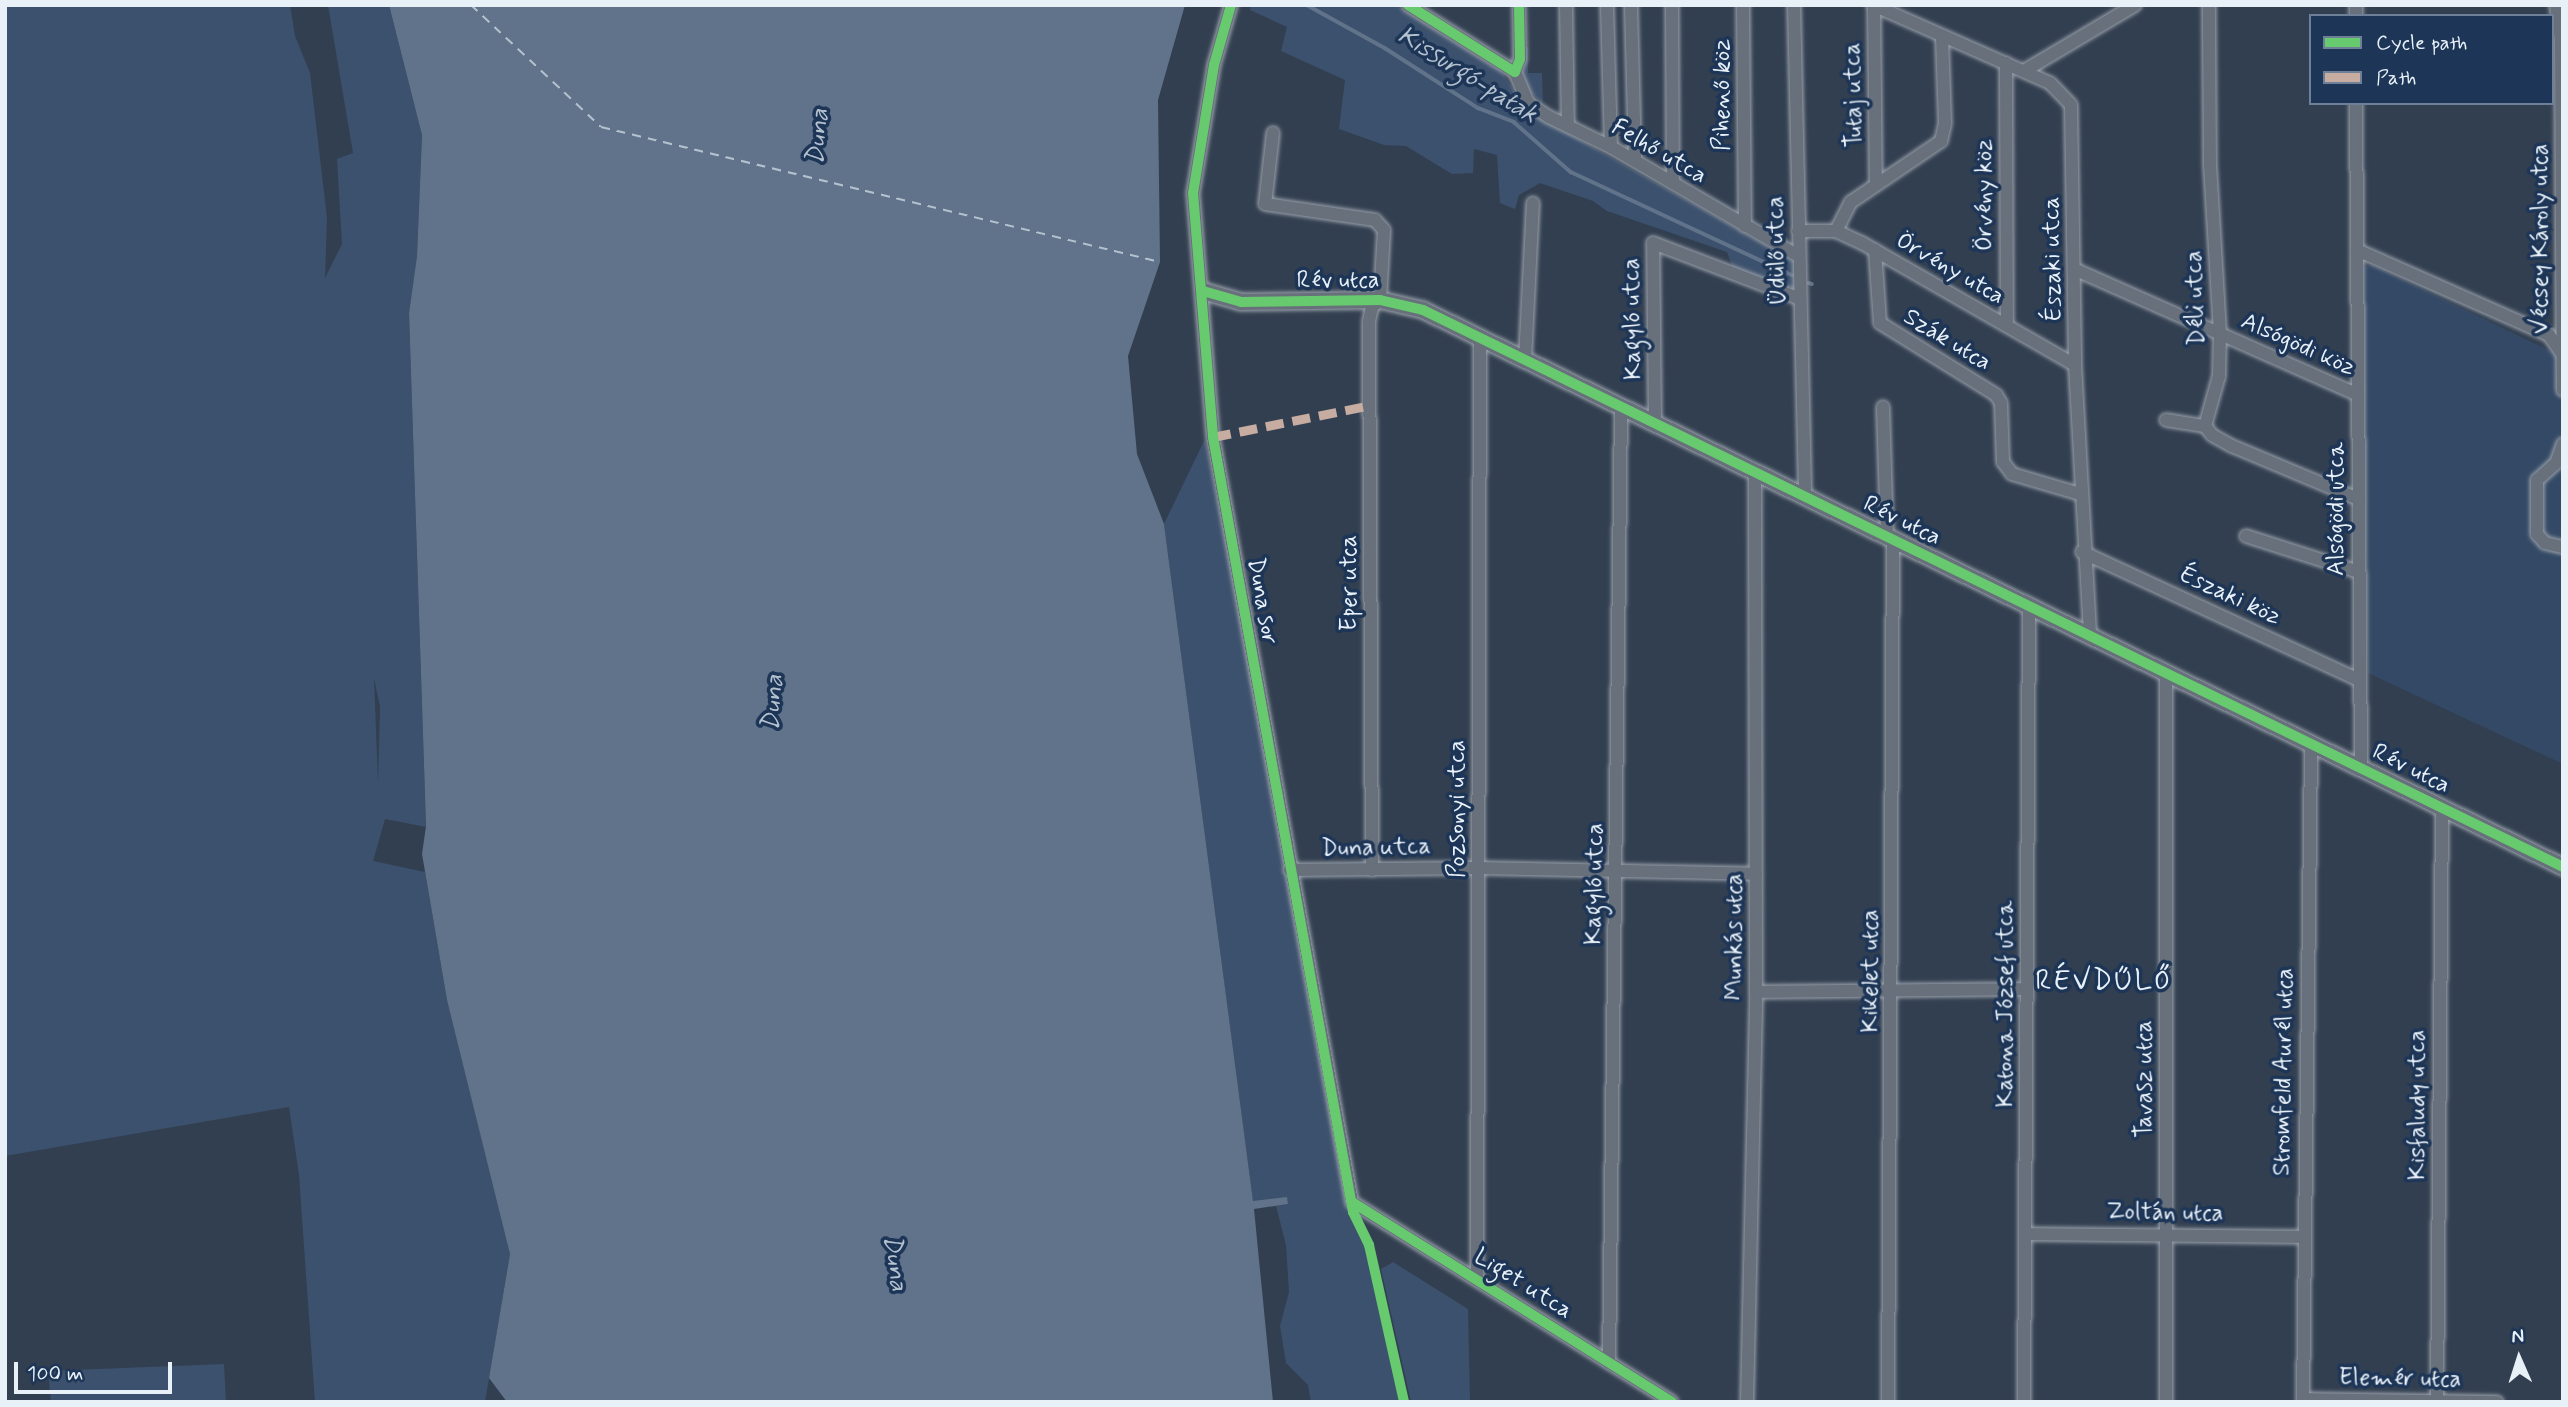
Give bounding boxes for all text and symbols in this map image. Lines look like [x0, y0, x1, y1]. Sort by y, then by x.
legend [2309, 14, 2554, 105]
water label: Kissurgó-patak [1391, 21, 1543, 131]
text: Cycle path [2376, 29, 2467, 57]
street label: Pihenő köz [1709, 39, 1737, 151]
street label: Tutaj utca [1839, 44, 1869, 146]
text: Path [2376, 64, 2416, 92]
water label: Duna [801, 107, 837, 167]
street label: Felhő utca [1606, 113, 1712, 191]
street label: Örvény köz [1971, 139, 1999, 251]
street label: Vécsey Károly utca [2527, 141, 2555, 337]
street label: Üdülő utca [1762, 196, 1792, 306]
street label: Északi utca [2038, 198, 2068, 320]
street label: Örvény utca [1888, 225, 2012, 313]
street label: Déli utca [2180, 250, 2212, 346]
street label: Kagyló utca [1618, 258, 1648, 380]
street label: Rév utca [1293, 267, 1383, 295]
street label: Szák utca [1895, 301, 1999, 379]
street label: Alsógödi köz [2237, 307, 2359, 383]
street label: Alsógödi utca [2323, 442, 2351, 576]
street label: Rév utca [1855, 488, 1949, 554]
street label: Eper utca [1336, 534, 1364, 632]
street label: Duna sor [1240, 554, 1284, 648]
street label: Északi köz [2175, 560, 2285, 632]
water label: Duna [756, 674, 792, 732]
street label: Rév utca [2364, 736, 2458, 802]
street label: Pozsonyi utca [1444, 740, 1472, 878]
street label: Kagyló utca [1580, 823, 1610, 945]
street label: Duna utca [1323, 833, 1429, 863]
street label: Munkás utca [1721, 870, 1749, 1004]
street label: Katona József utca [1992, 901, 2020, 1107]
street label: Kikelet utca [1857, 906, 1885, 1036]
district label: RÉVDŰLŐ [2037, 965, 2173, 999]
street label: Stromfeld Aurél utca [2268, 967, 2300, 1177]
street label: Tavasz utca [2131, 1018, 2159, 1140]
street label: Kisfaludy utca [2404, 1030, 2432, 1180]
street label: Zoltán utca [2103, 1198, 2227, 1228]
water label: Duna [875, 1233, 913, 1293]
street label: Liget utca [1470, 1243, 1576, 1325]
north arrow [2484, 1323, 2554, 1393]
text: N [2511, 1324, 2525, 1349]
scale bar [18, 1348, 175, 1392]
text: 100 m [27, 1360, 83, 1388]
street label: Elemér utca [2335, 1363, 2465, 1395]

